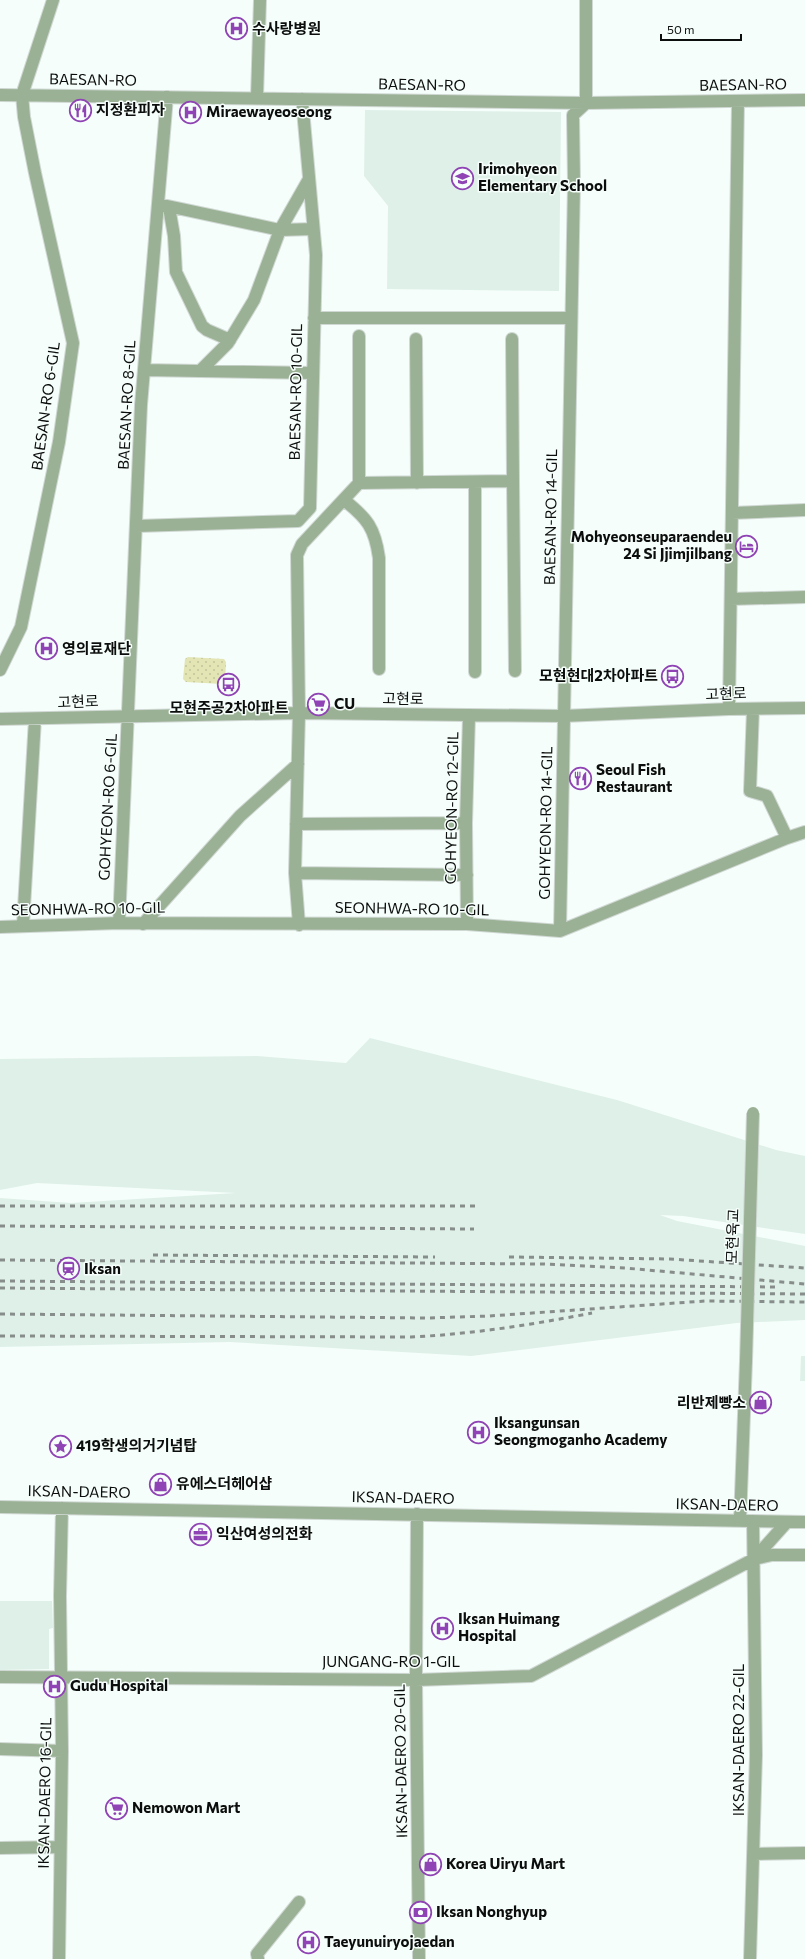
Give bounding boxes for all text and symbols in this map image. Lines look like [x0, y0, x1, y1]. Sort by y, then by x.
hospital icon: 수사랑병원 [223, 16, 249, 42]
scale bar [661, 16, 741, 42]
place label: 수사랑병원 [252, 19, 321, 37]
text: 50 m [667, 22, 695, 36]
street label: BAESAN-RO [49, 69, 137, 89]
street label: BAESAN-RO [378, 74, 466, 94]
street label: BAESAN-RO [699, 74, 787, 94]
restaurant icon: 지정환피자 [68, 97, 94, 123]
hospital icon: Miraewayeoseong [178, 99, 204, 125]
place label: 지정환피자 [96, 100, 165, 118]
place label: Miraewayeoseong [206, 102, 332, 120]
place label: Irimohyeon Elementary School [478, 159, 607, 194]
school or university icon: Irimohyeon Elementary School [449, 165, 475, 191]
street label: BAESAN-RO 10-GIL [285, 323, 305, 461]
street label: BAESAN-RO 8-GIL [114, 339, 138, 470]
street label: BAESAN-RO 6-GIL [27, 340, 63, 471]
street label: BAESAN-RO 14-GIL [540, 448, 560, 585]
place label: Mohyeonseuparaendeu 24 Si Jjimjilbang [571, 527, 732, 562]
hotel icon: Mohyeonseuparaendeu 24 Si Jjimjilbang [734, 533, 760, 559]
hospital icon: 영의료재단 [34, 636, 60, 662]
place label: 영의료재단 [62, 639, 131, 657]
bus stop icon: 모현현대2차아파트 [660, 663, 686, 689]
place label: 모현현대2차아파트 [539, 666, 658, 684]
bus stop icon: 모현주공2차아파트 [216, 672, 242, 698]
street label: 고현로 [705, 683, 747, 703]
street label: 고현로 [382, 689, 424, 707]
street label: 고현로 [57, 691, 99, 711]
supermarket icon: CU [305, 691, 331, 717]
place label: CU [334, 694, 355, 712]
place label: 모현주공2차아파트 [170, 698, 289, 716]
street label: GOHYEON-RO 12-GIL [441, 731, 461, 885]
street label: GOHYEON-RO 6-GIL [94, 733, 120, 881]
street label: GOHYEON-RO 14-GIL [535, 746, 555, 900]
place label: Seoul Fish Restaurant [596, 760, 672, 795]
restaurant icon: Seoul Fish Restaurant [567, 766, 593, 792]
street label: SEONHWA-RO 10-GIL [11, 898, 166, 918]
street label: SEONHWA-RO 10-GIL [335, 898, 490, 918]
street label: 모현육교 [722, 1208, 742, 1264]
station icon: Iksan [55, 1256, 81, 1282]
place label: Iksan [84, 1259, 121, 1277]
shop icon: 리반제빵소 [748, 1390, 774, 1416]
place label: 리반제빵소 [677, 1393, 746, 1411]
place label: Iksangunsan Seongmoganho Academy [494, 1413, 668, 1448]
hospital icon: Iksangunsan Seongmoganho Academy [465, 1419, 491, 1445]
place icon: 419학생의거기념탑 [48, 1433, 74, 1459]
place label: 419학생의거기념탑 [76, 1436, 197, 1454]
shop icon: 유에스더헤어샵 [148, 1471, 174, 1497]
place label: 유에스더헤어샵 [176, 1474, 273, 1492]
street label: IKSAN-DAERO [27, 1481, 131, 1501]
street label: IKSAN-DAERO [351, 1487, 455, 1507]
street label: IKSAN-DAERO [675, 1494, 779, 1514]
office icon: 익산여성의전화 [188, 1521, 214, 1547]
place label: 익산여성의전화 [216, 1524, 313, 1542]
place label: Iksan Huimang Hospital [458, 1609, 560, 1644]
hospital icon: Iksan Huimang Hospital [429, 1615, 455, 1641]
street label: JUNGANG-RO 1-GIL [322, 1652, 460, 1670]
street label: IKSAN-DAERO 22-GIL [729, 1663, 747, 1816]
hospital icon: Gudu Hospital [42, 1673, 68, 1699]
place label: Gudu Hospital [70, 1676, 168, 1694]
street label: IKSAN-DAERO 20-GIL [390, 1683, 410, 1838]
street label: IKSAN-DAERO 16-GIL [34, 1717, 54, 1869]
supermarket icon: Nemowon Mart [104, 1795, 130, 1821]
place label: Nemowon Mart [132, 1798, 240, 1816]
shop icon: Korea Uiryu Mart [418, 1851, 444, 1877]
place label: Korea Uiryu Mart [446, 1854, 565, 1872]
bank icon: Iksan Nonghyup [408, 1899, 434, 1925]
place label: Iksan Nonghyup [436, 1902, 547, 1920]
hospital icon: Taeyunuiryojaedan [296, 1929, 322, 1955]
place label: Taeyunuiryojaedan [324, 1932, 455, 1950]

